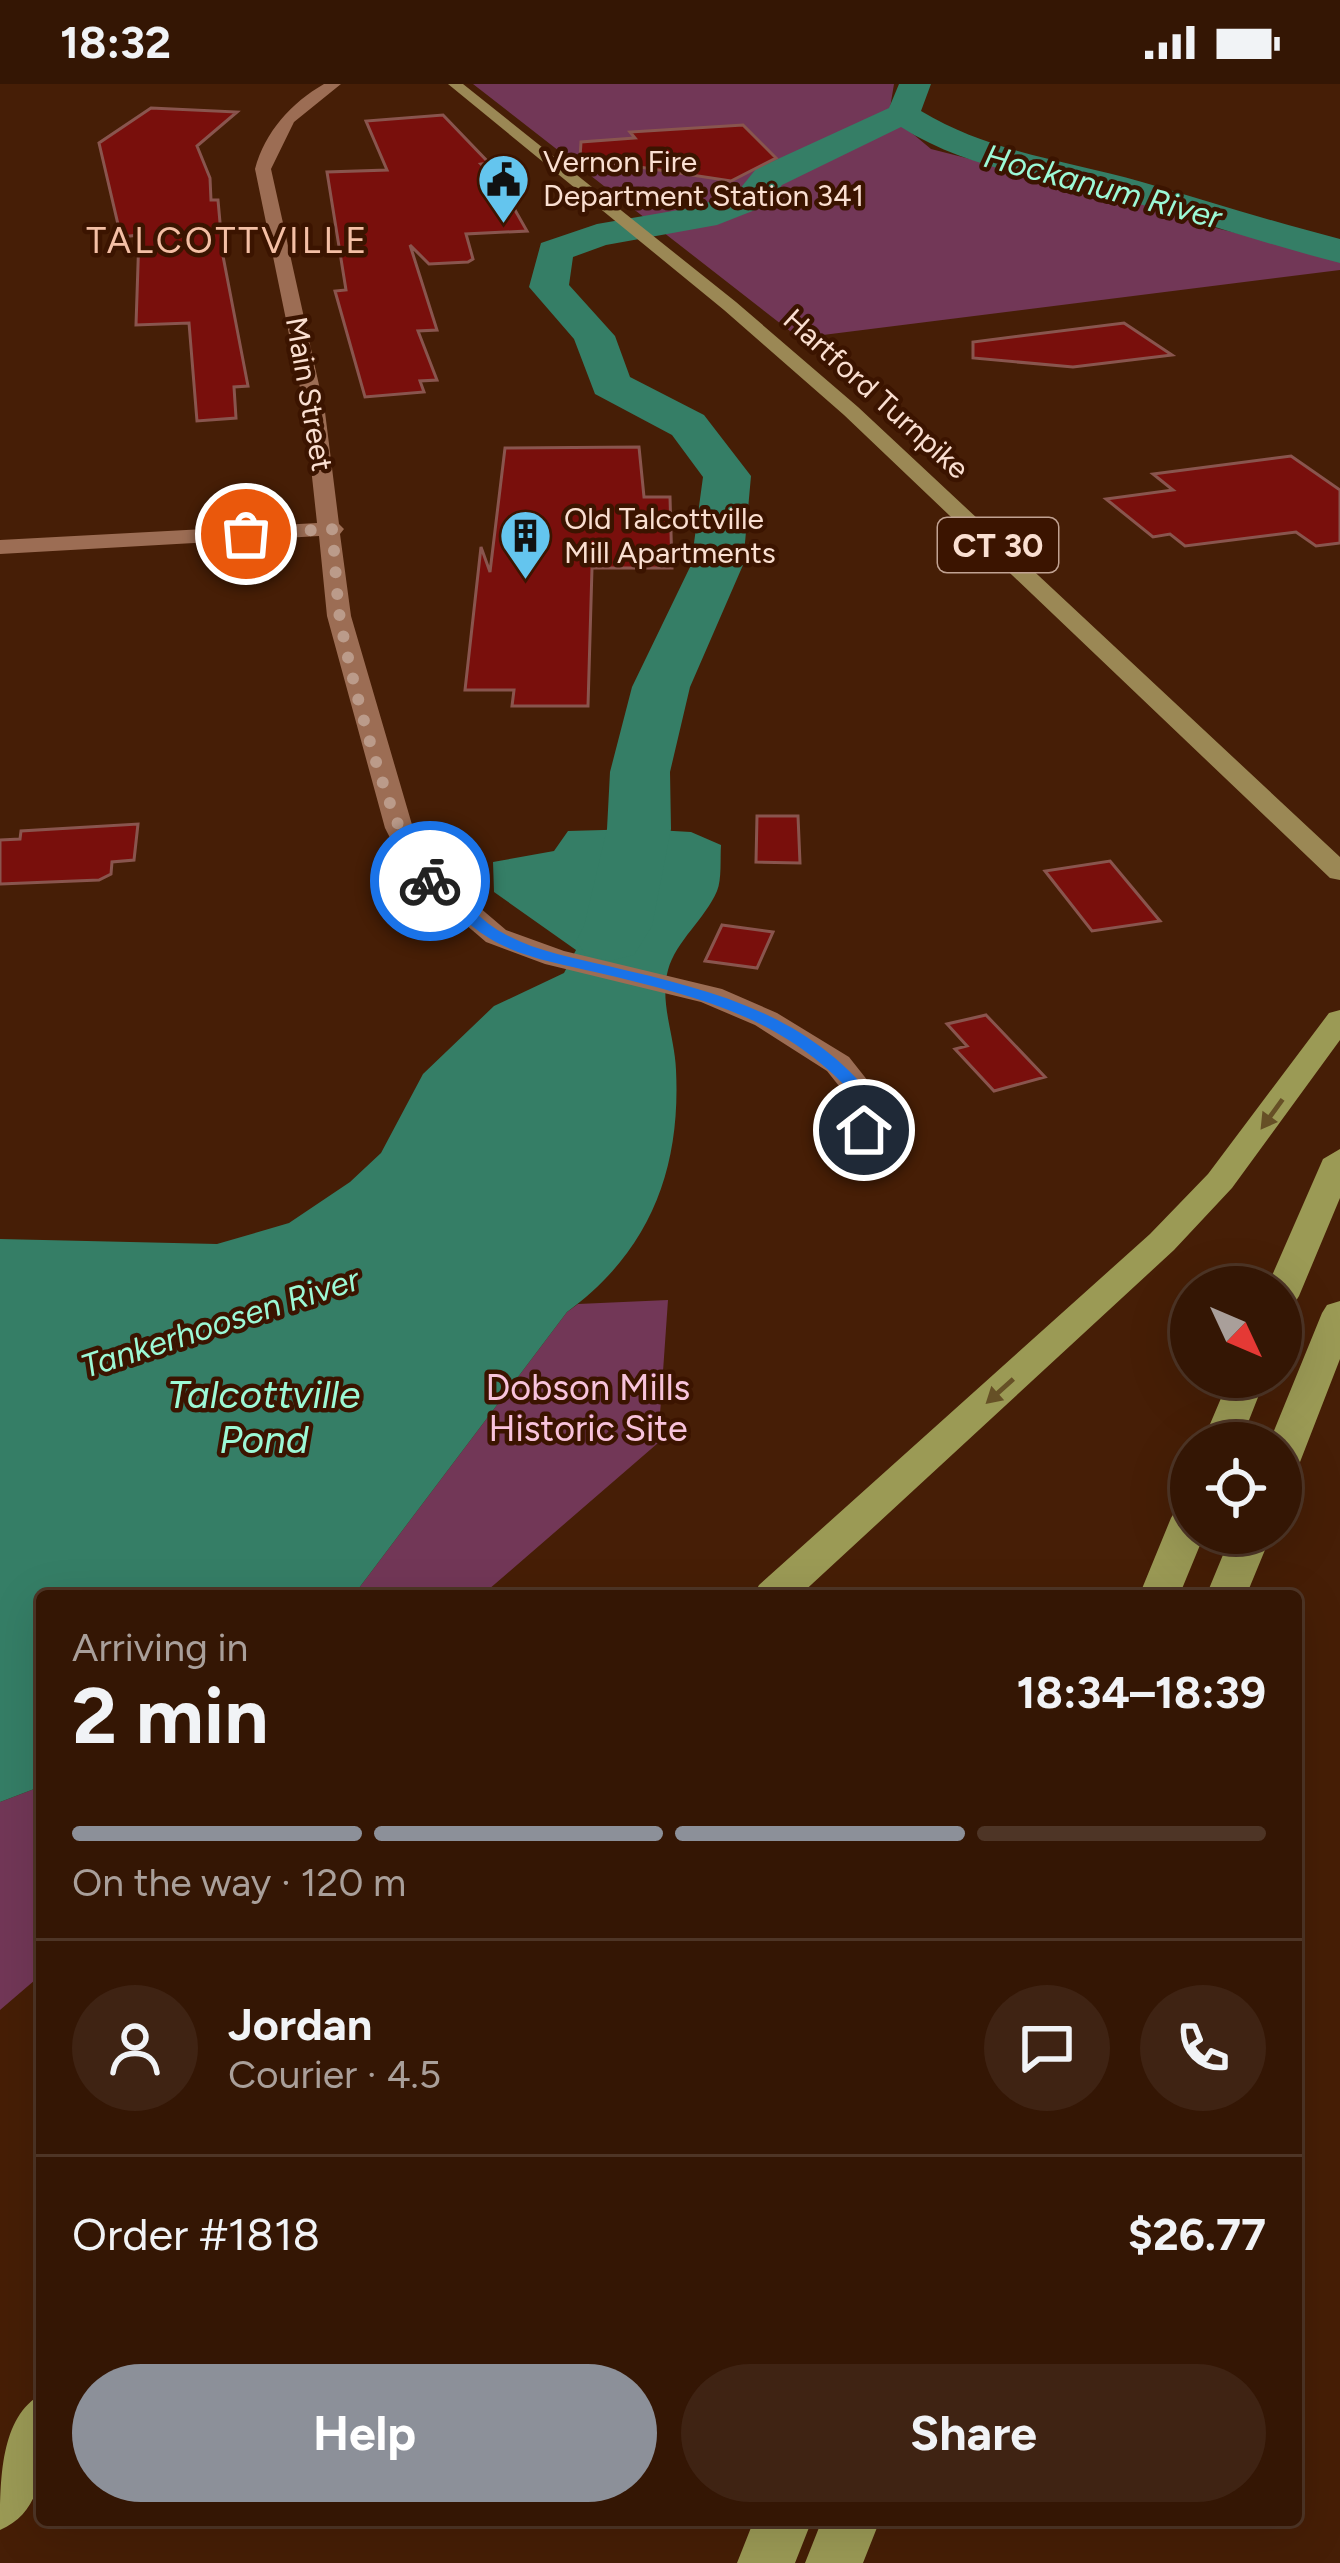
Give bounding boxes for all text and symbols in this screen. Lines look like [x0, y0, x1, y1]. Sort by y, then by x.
text: 18:32 [60, 15, 171, 69]
water label: Hockanum River [980, 136, 1228, 237]
place label: Vernon Fire Department Station 341 [543, 143, 864, 214]
public building icon: Vernon Fire Department Station 341 [476, 151, 532, 225]
district label: TALCOTTVILLE [86, 219, 370, 262]
street label: Hartford Turnpike [776, 301, 977, 487]
street label: Main Street [278, 314, 341, 474]
pin [195, 483, 297, 585]
place label: Old Talcottville Mill Apartments [564, 500, 776, 571]
icon: bag [213, 501, 279, 567]
building icon: Old Talcottville Mill Apartments [497, 508, 553, 582]
road number: CT 30 [938, 518, 1058, 572]
courier [370, 821, 490, 941]
icon: bike [397, 848, 463, 914]
pin [813, 1079, 915, 1181]
icon: home [831, 1097, 897, 1163]
one-way arrow [1261, 1098, 1284, 1130]
water label: Tankerhoosen River [76, 1259, 366, 1386]
north arrow [1170, 1266, 1302, 1398]
map controls [1170, 1266, 1302, 1554]
park label: Dobson Mills Historic Site [486, 1366, 690, 1450]
water label: Talcottville Pond [168, 1371, 360, 1463]
one-way arrow [985, 1377, 1014, 1405]
button: locate [1170, 1422, 1302, 1554]
text: Arriving in [72, 1624, 248, 1671]
text: 18:34–18:39 [1016, 1665, 1266, 1719]
text: 2 min [72, 1669, 268, 1763]
text: On the way · 120 m [72, 1859, 406, 1906]
button: person [72, 1985, 198, 2111]
button: chat [984, 1985, 1110, 2111]
button: phone [1140, 1985, 1266, 2111]
text: Jordan [228, 1997, 372, 2051]
text: Courier · 4.5 [228, 2051, 441, 2098]
text: Order #1818 [72, 2207, 320, 2261]
text: $26.77 [1128, 2207, 1266, 2261]
button: Help [72, 2364, 657, 2502]
button: Share [681, 2364, 1266, 2502]

